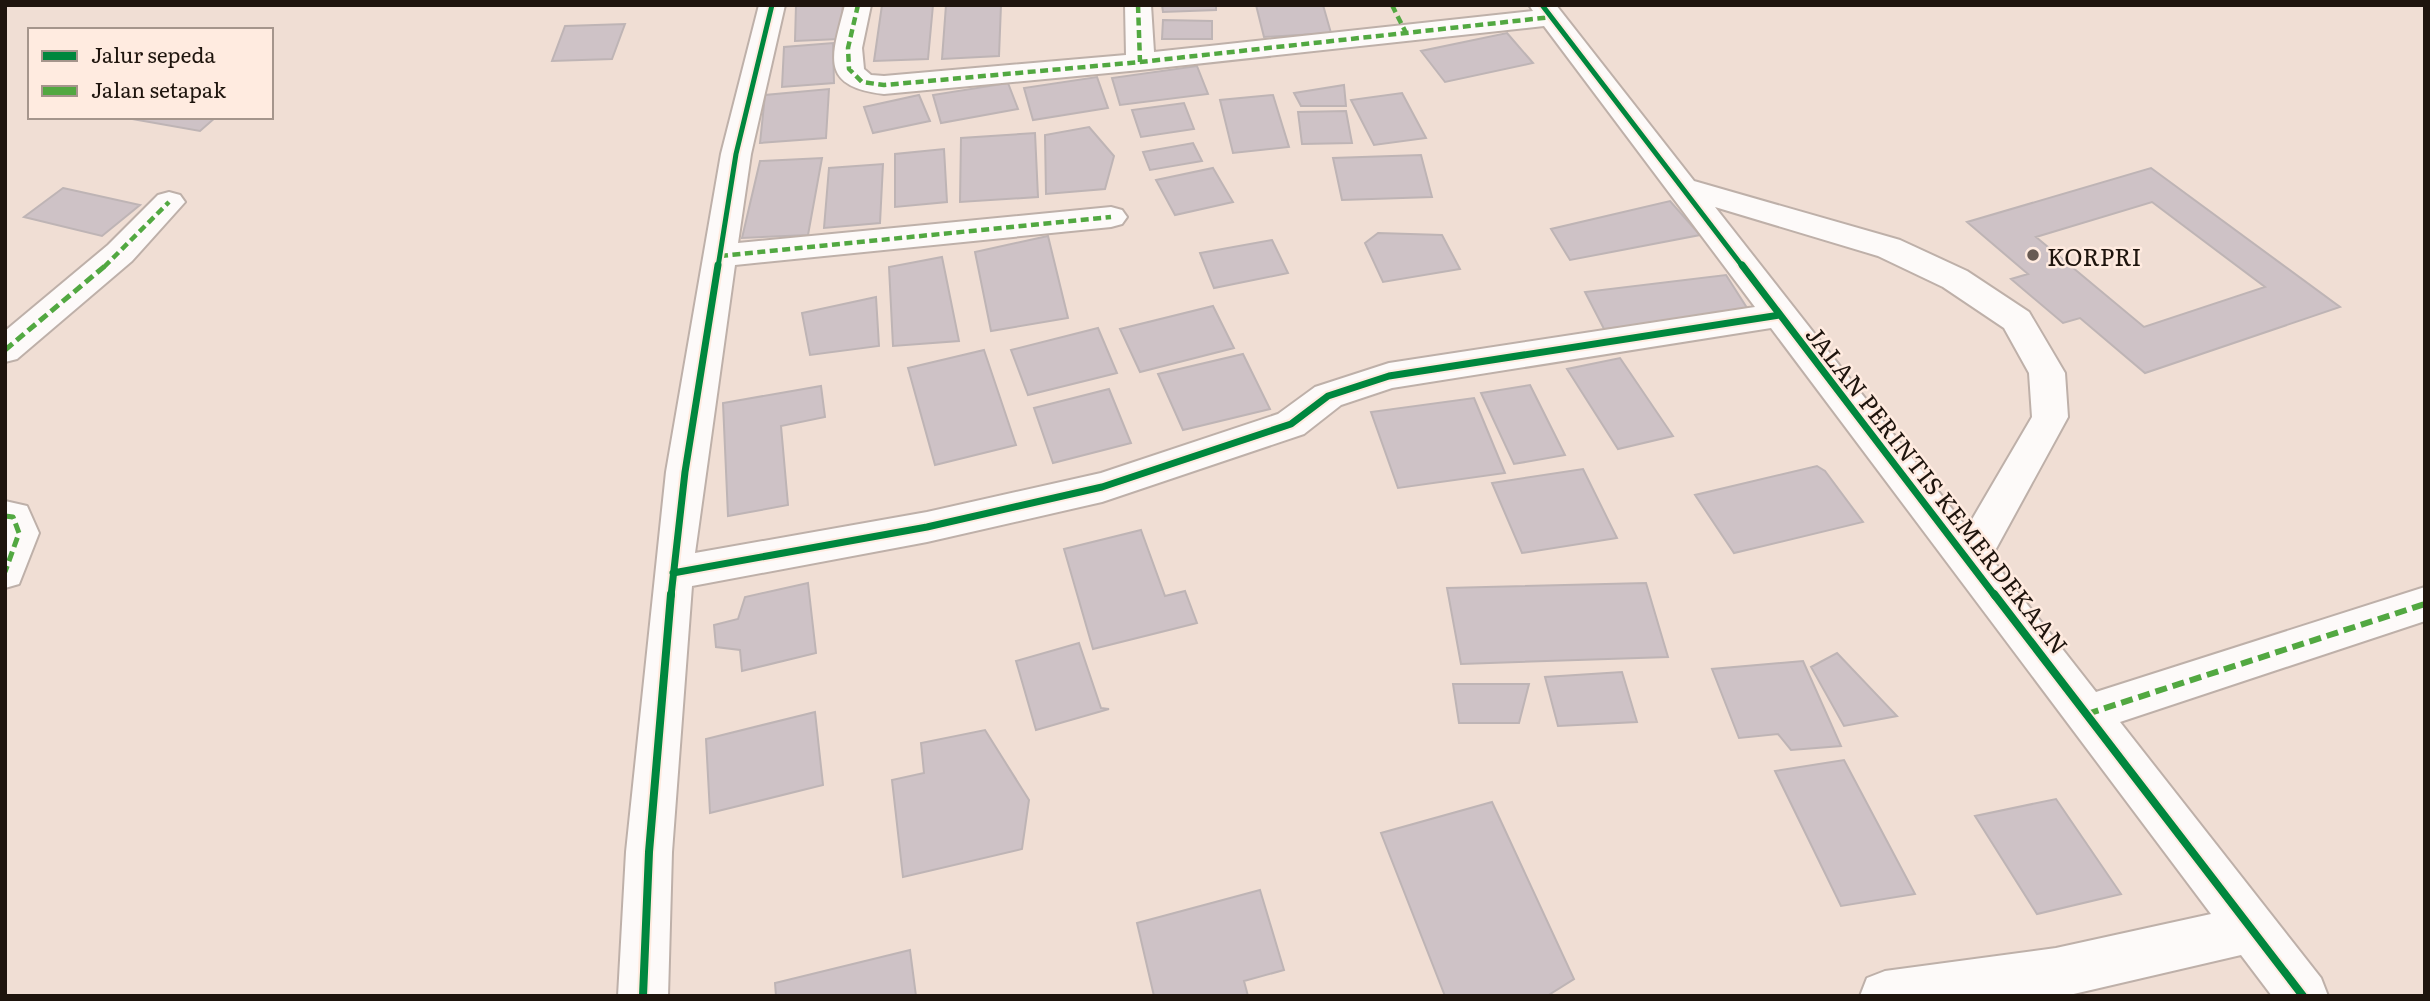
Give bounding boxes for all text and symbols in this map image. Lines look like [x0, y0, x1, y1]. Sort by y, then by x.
legend [28, 28, 273, 119]
text: Jalur sepeda [91, 38, 216, 69]
text: Jalan setapak [91, 73, 226, 104]
place label: KORPRI [2047, 238, 2141, 273]
marker: KORPRI [2025, 247, 2041, 263]
street label: JALAN PERINTIS KEMERDEKAAN [1799, 317, 2077, 661]

